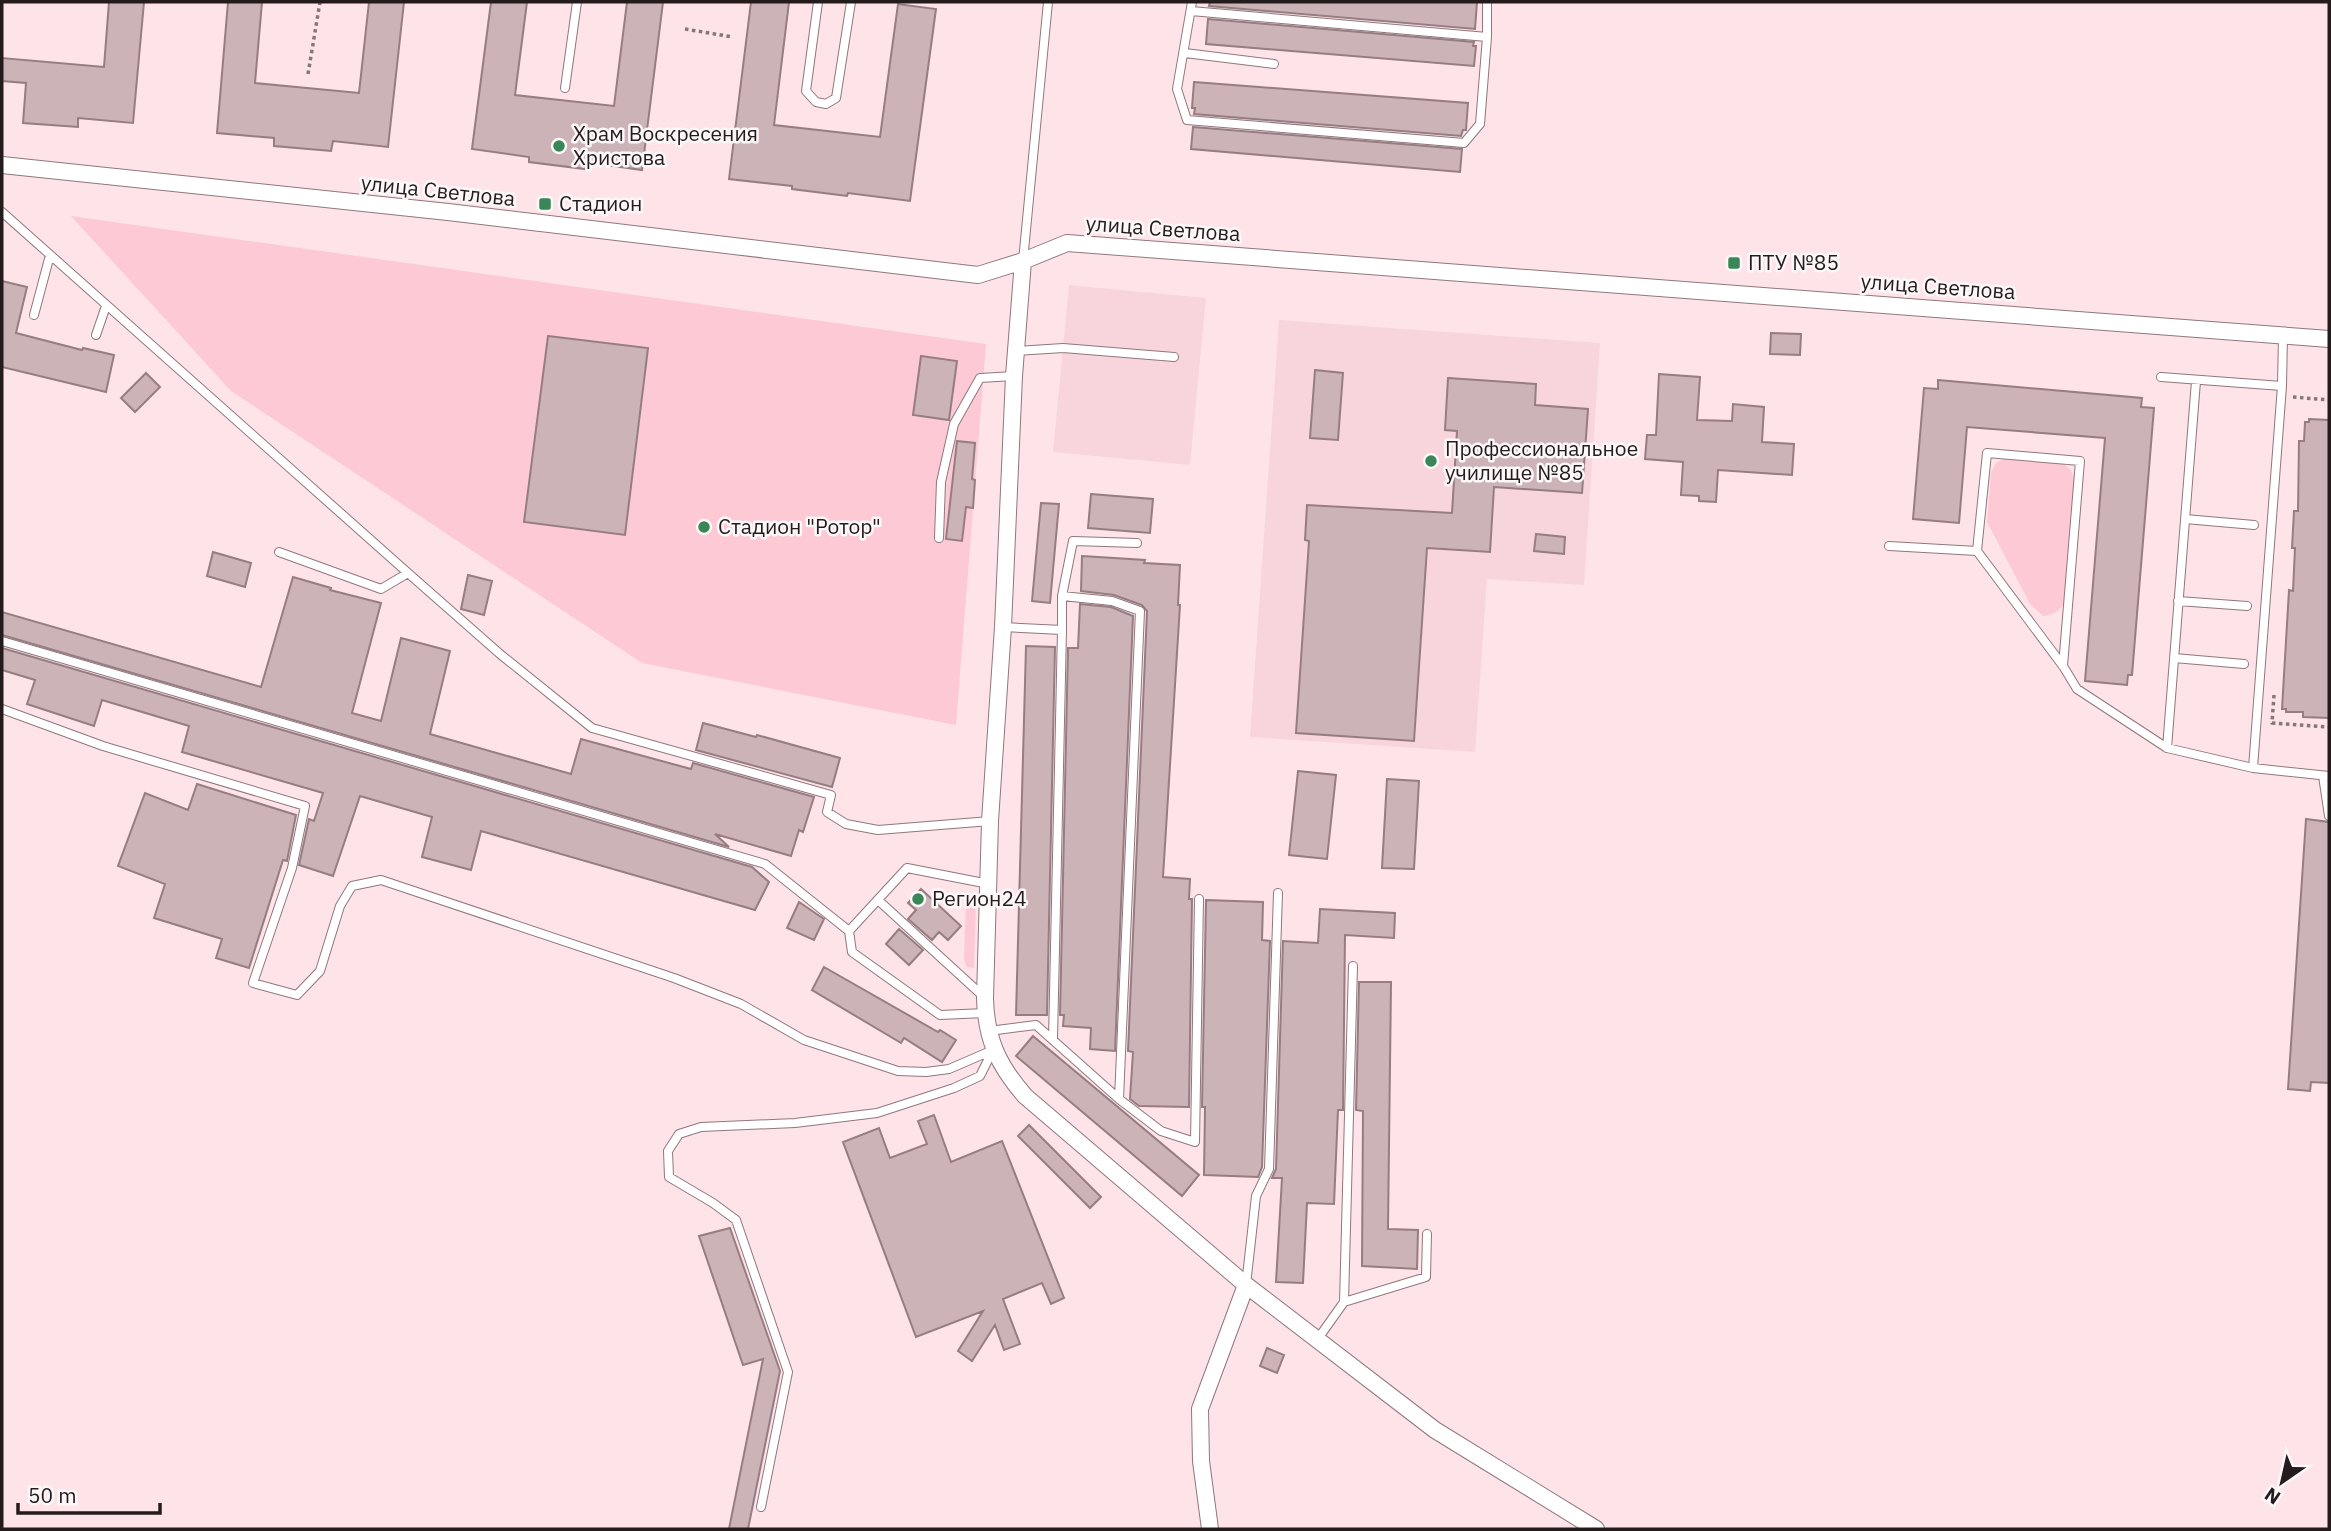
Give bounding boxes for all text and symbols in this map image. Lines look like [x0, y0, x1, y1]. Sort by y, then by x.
place label: Храм Воскресения Христова [573, 119, 758, 171]
marker: Храм Воскресения Христова [551, 138, 567, 154]
street label: улица Светлова [360, 168, 517, 212]
place label: Стадион [559, 189, 642, 217]
marker: Стадион [537, 196, 553, 212]
street label: улица Светлова [1085, 209, 1241, 247]
place label: ПТУ №85 [1748, 248, 1839, 276]
marker: ПТУ №85 [1726, 255, 1742, 271]
street label: улица Светлова [1860, 267, 2016, 305]
place label: Профессиональное училище №85 [1445, 434, 1638, 486]
marker: Профессиональное училище №85 [1423, 453, 1439, 469]
place label: Стадион "Ротор" [718, 512, 881, 540]
marker: Стадион "Ротор" [696, 519, 712, 535]
place label: Регион24 [932, 884, 1027, 912]
marker: Регион24 [910, 891, 926, 907]
north arrow [2247, 1447, 2317, 1517]
scale bar [18, 1472, 159, 1516]
text: 50 m [28, 1481, 77, 1509]
text: N [2260, 1482, 2285, 1510]

